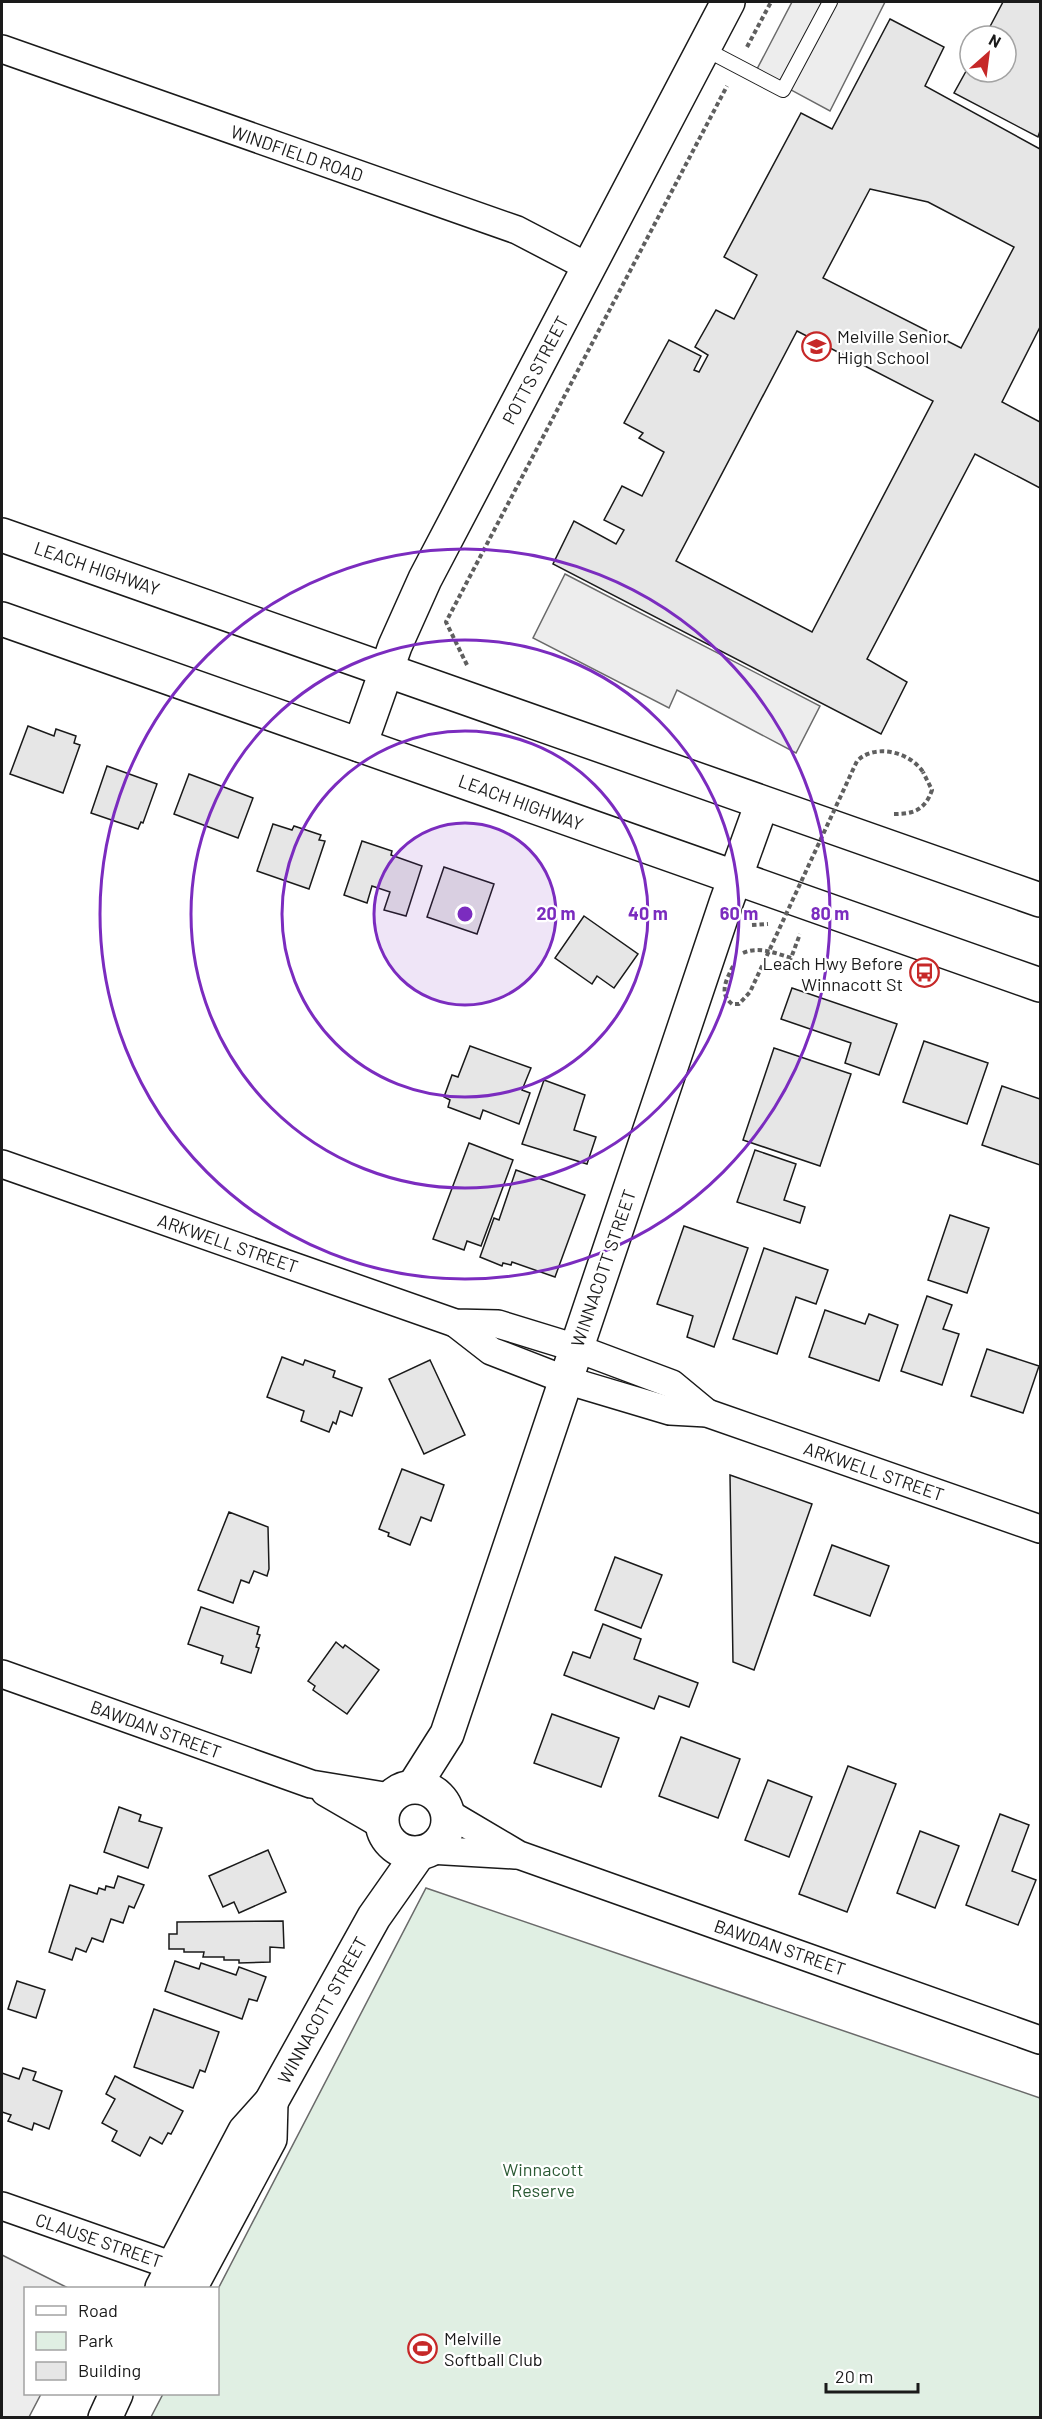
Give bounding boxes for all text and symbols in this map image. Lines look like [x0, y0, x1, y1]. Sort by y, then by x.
north arrow [958, 24, 1018, 84]
text: N [986, 29, 1004, 51]
street label: WINDFIELD ROAD [228, 120, 366, 186]
street label: POTTS STREET [497, 312, 573, 428]
place label: Melville Senior High School [837, 325, 949, 368]
school or university icon: Melville Senior High School [800, 330, 832, 362]
street label: LEACH HIGHWAY [31, 536, 163, 600]
street label: LEACH HIGHWAY [456, 769, 586, 835]
text: 20 m [537, 902, 575, 924]
text: 40 m [628, 902, 668, 924]
text: 60 m [720, 902, 758, 924]
text: 80 m [811, 902, 849, 924]
centre of rings [455, 904, 475, 924]
place label: Leach Hwy Before Winnacott St [763, 952, 903, 995]
bus stop icon: Leach Hwy Before Winnacott St [908, 957, 940, 989]
street label: WINNACOTT STREET [566, 1187, 640, 1349]
street label: ARKWELL STREET [155, 1209, 301, 1277]
street label: ARKWELL STREET [801, 1437, 947, 1505]
street label: BAWDAN STREET [88, 1695, 224, 1763]
street label: BAWDAN STREET [712, 1914, 848, 1980]
street label: WINNACOTT STREET [272, 1933, 372, 2087]
park label: Winnacott Reserve [502, 2158, 584, 2201]
street label: CLAUSE STREET [33, 2208, 165, 2272]
legend [24, 2287, 219, 2395]
text: Road [78, 2299, 118, 2321]
place label: Melville Softball Club [444, 2327, 543, 2370]
text: Park [78, 2329, 113, 2351]
sports icon: Melville Softball Club [407, 2332, 439, 2364]
scale bar [826, 2356, 918, 2394]
text: Building [78, 2359, 141, 2381]
text: 20 m [835, 2365, 873, 2387]

